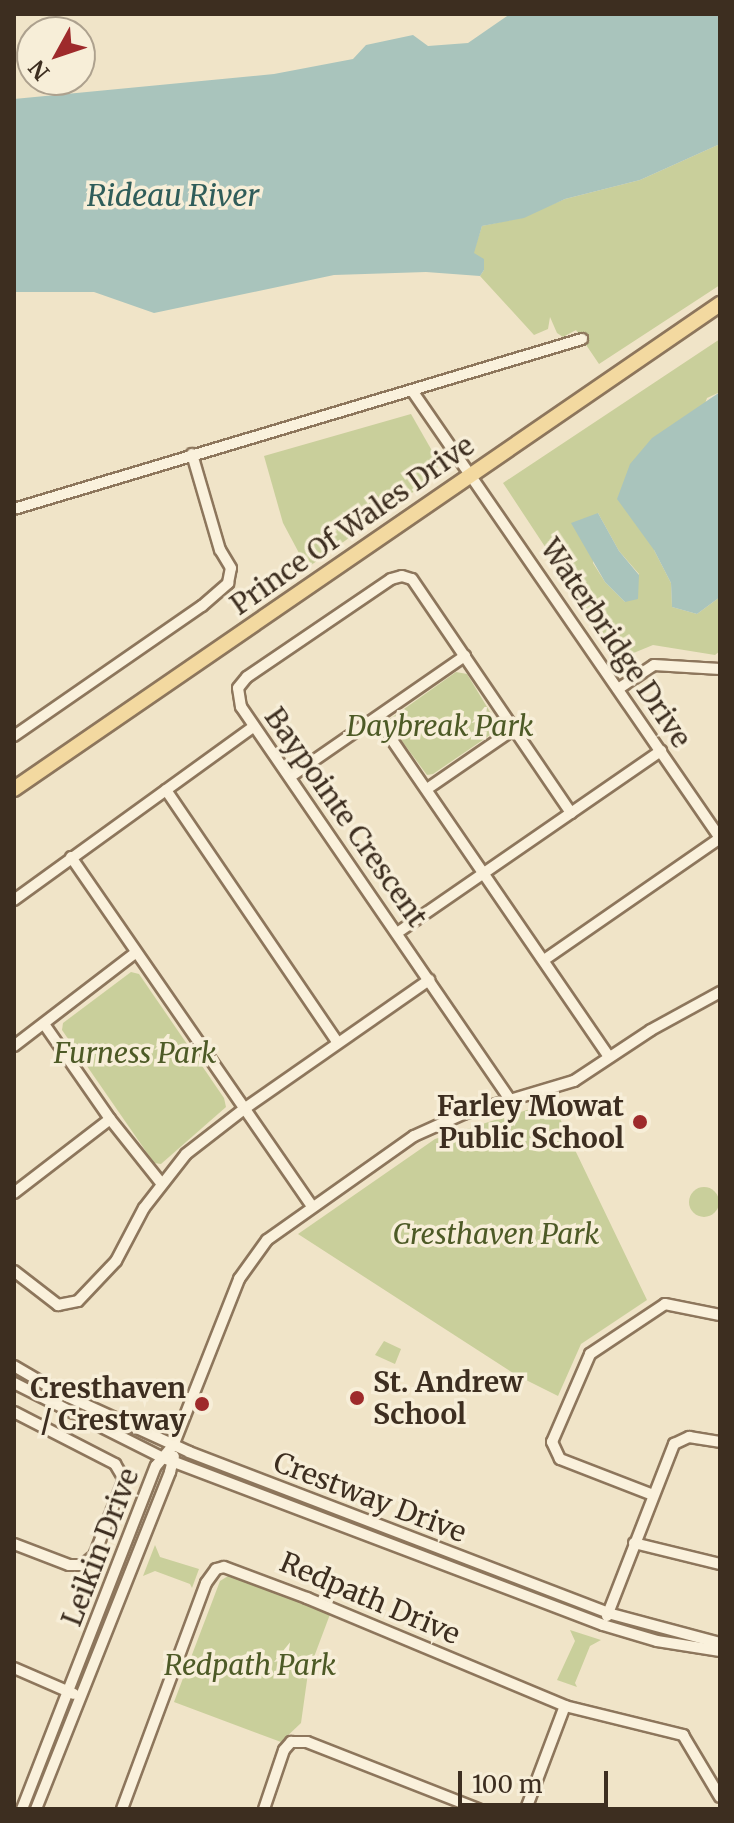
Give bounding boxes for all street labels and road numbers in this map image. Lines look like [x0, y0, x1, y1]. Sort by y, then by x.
street label: Prince Of Wales Drive [224, 428, 480, 622]
street label: Waterbridge Drive [534, 532, 698, 754]
street label: Baypointe Crescent [258, 701, 434, 933]
street label: Crestway Drive [269, 1445, 471, 1549]
street label: Leikin Drive [55, 1463, 145, 1631]
street label: Redpath Drive [275, 1545, 465, 1651]

